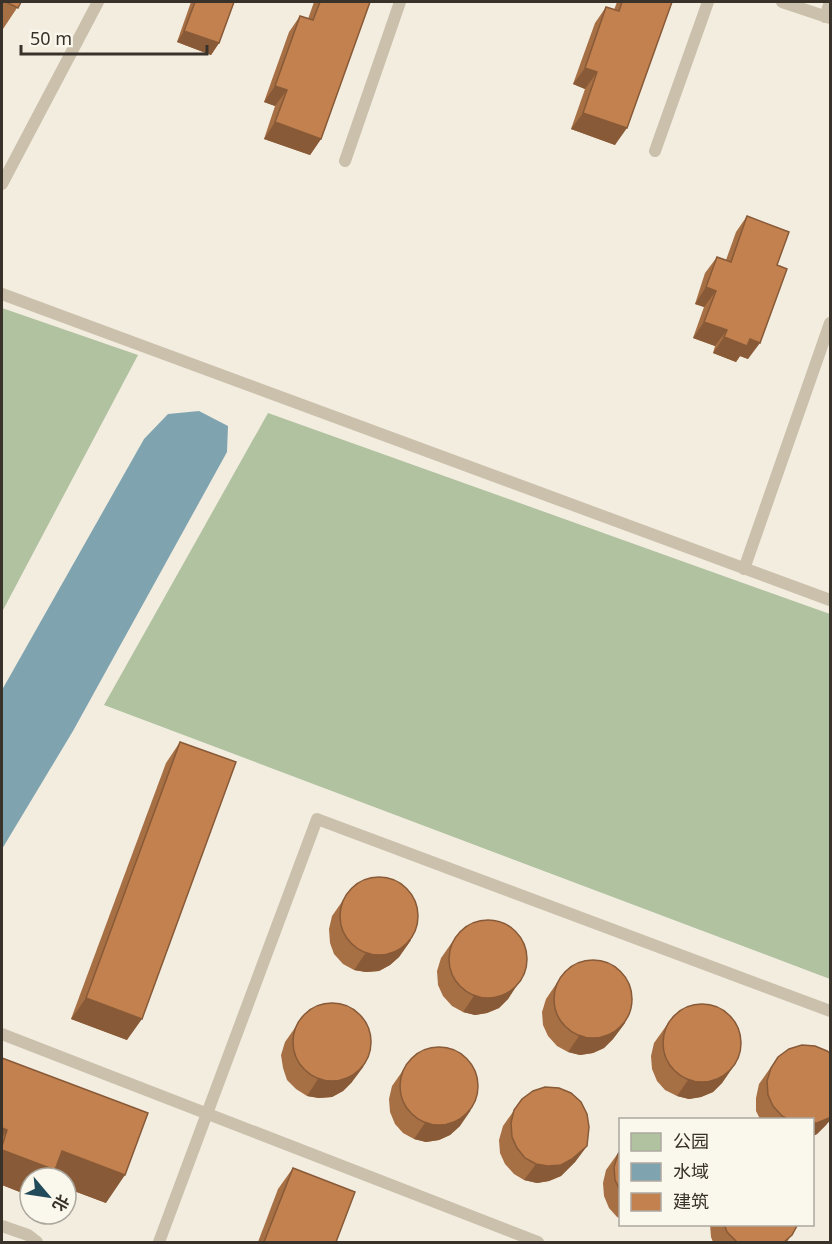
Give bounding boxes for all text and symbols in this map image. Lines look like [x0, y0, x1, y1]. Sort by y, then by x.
scale bar [21, 18, 207, 56]
text: 50 m [30, 26, 72, 50]
legend [619, 1118, 814, 1226]
text: 公园 [673, 1129, 709, 1153]
text: 水域 [673, 1159, 709, 1183]
north arrow [18, 1166, 78, 1226]
text: 建筑 [673, 1189, 709, 1213]
text: 北 [48, 1191, 75, 1216]

